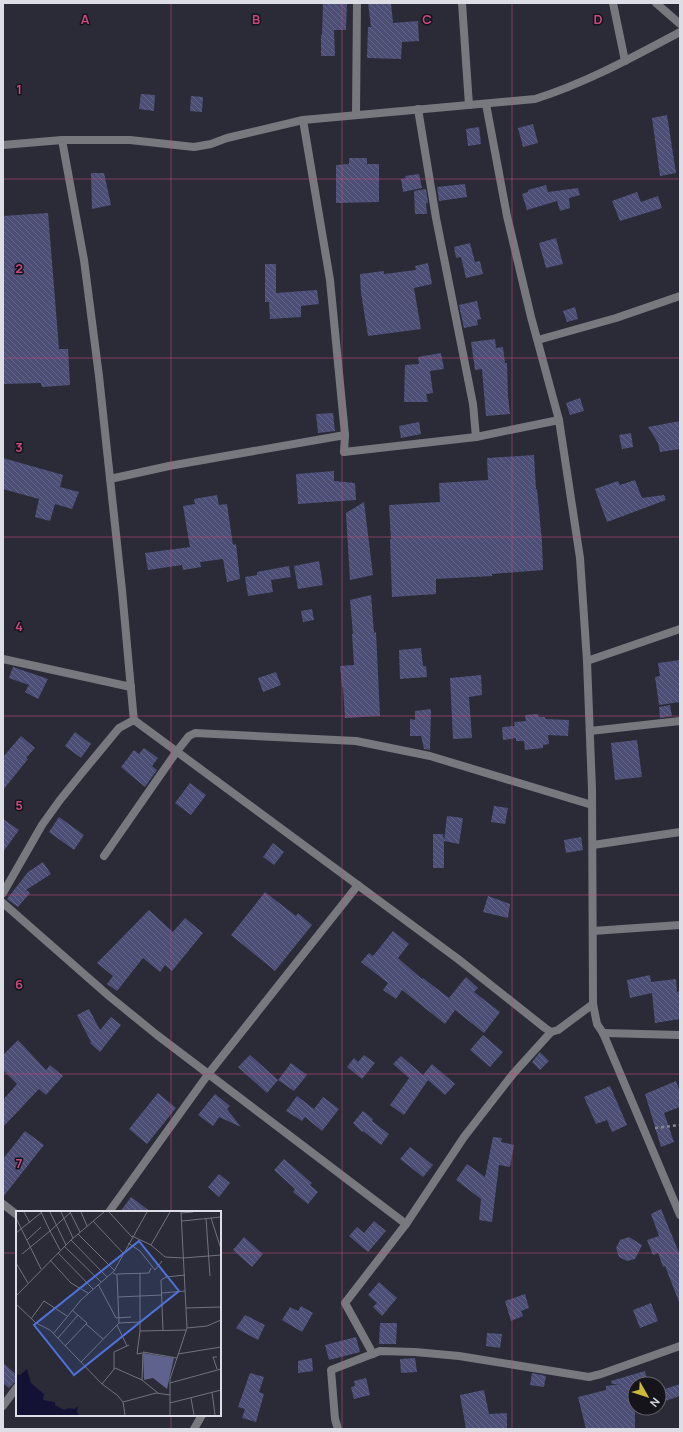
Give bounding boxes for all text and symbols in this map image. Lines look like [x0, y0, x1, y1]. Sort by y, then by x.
text: A [81, 10, 90, 28]
text: B [252, 10, 260, 28]
text: C [422, 10, 432, 28]
text: D [593, 10, 603, 28]
text: 1 [16, 80, 22, 98]
text: 2 [15, 259, 23, 277]
text: 3 [15, 438, 23, 456]
text: 4 [15, 617, 23, 635]
text: 5 [15, 796, 23, 814]
text: 6 [15, 975, 23, 993]
text: 7 [16, 1154, 23, 1172]
inset map [16, 1211, 221, 1416]
north arrow [627, 1376, 667, 1416]
text: N [647, 1395, 663, 1410]

